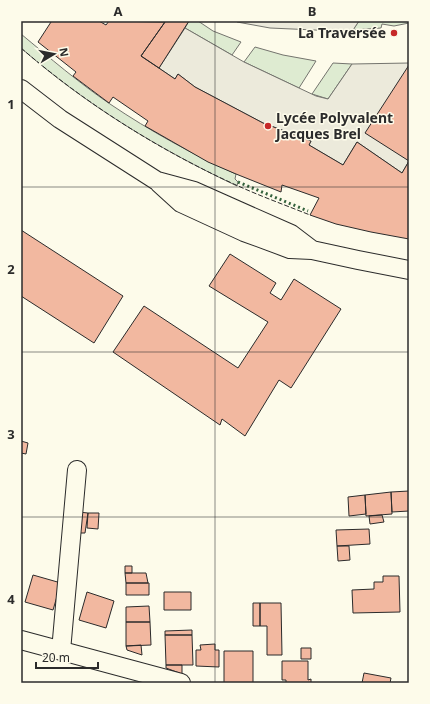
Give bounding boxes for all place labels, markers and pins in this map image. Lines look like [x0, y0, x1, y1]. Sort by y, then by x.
place label: La Traversée [298, 23, 386, 42]
marker: La Traversée [389, 28, 399, 38]
place label: Lycée Polyvalent Jacques Brel [274, 108, 393, 143]
marker: Lycée Polyvalent Jacques Brel [263, 121, 273, 131]

